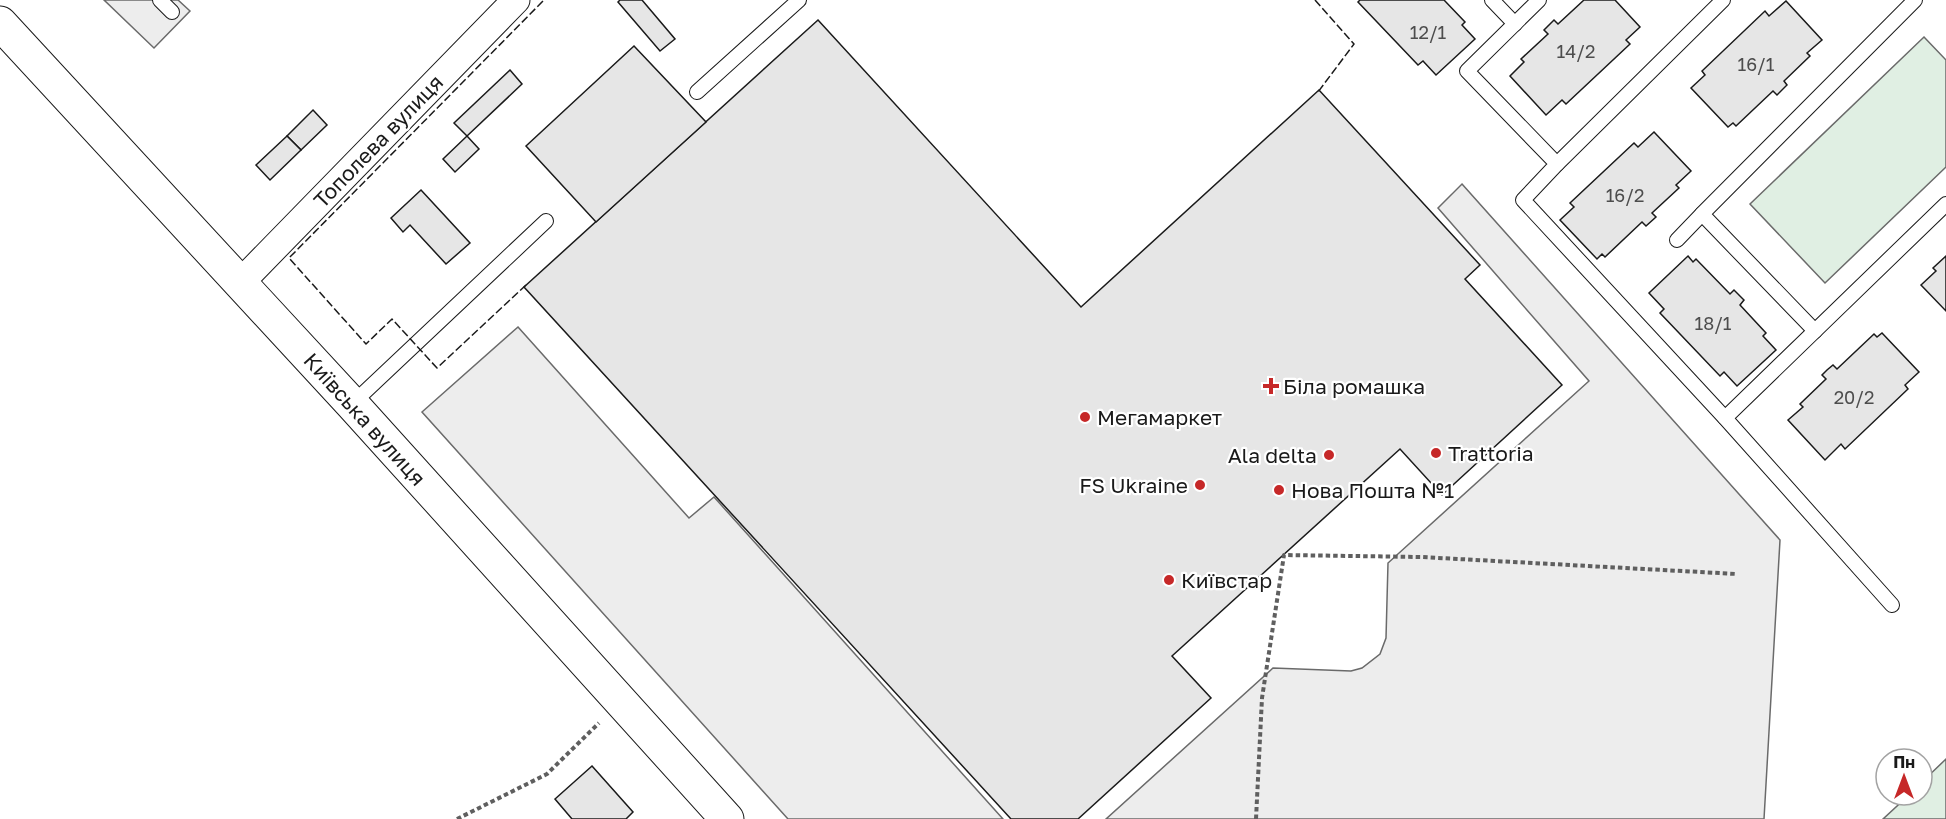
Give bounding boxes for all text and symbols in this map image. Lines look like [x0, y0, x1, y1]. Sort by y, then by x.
house number: 12/1 [1410, 21, 1447, 43]
house number: 14/2 [1557, 40, 1595, 62]
house number: 16/1 [1738, 53, 1775, 75]
street label: Тополева вулиця [308, 69, 448, 213]
house number: 16/2 [1606, 184, 1644, 206]
house number: 18/1 [1694, 312, 1732, 334]
street label: Київська вулиця [299, 347, 431, 491]
place label: Біла ромашка [1283, 373, 1425, 399]
marker: Біла ромашка [1264, 379, 1278, 393]
house number: 20/2 [1834, 386, 1874, 408]
place label: Мегамаркет [1097, 404, 1222, 430]
marker: Мегамаркет [1078, 410, 1092, 424]
place label: Trattoria [1448, 440, 1534, 466]
place label: Ala delta [1228, 442, 1317, 468]
marker: Trattoria [1429, 446, 1443, 460]
marker: Ala delta [1322, 448, 1336, 462]
place label: FS Ukraine [1079, 472, 1188, 498]
place label: Нова Пошта №1 [1291, 477, 1454, 503]
marker: FS Ukraine [1193, 478, 1207, 492]
marker: Нова Пошта №1 [1272, 483, 1286, 497]
place label: Київстар [1181, 567, 1272, 593]
marker: Київстар [1162, 573, 1176, 587]
north arrow [1874, 747, 1934, 807]
text: Пн [1893, 752, 1915, 772]

